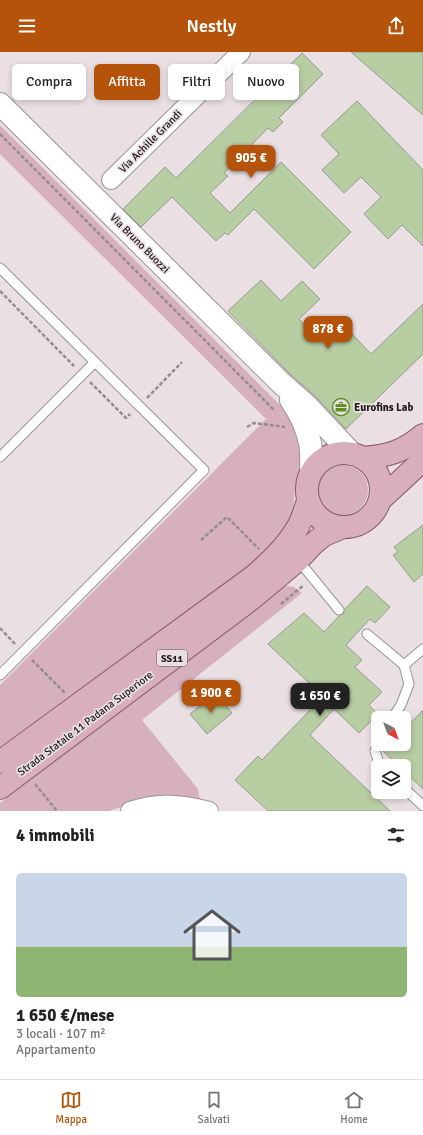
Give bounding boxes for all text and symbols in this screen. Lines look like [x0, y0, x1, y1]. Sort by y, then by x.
icon: menu [16, 15, 38, 37]
text: Nestly [187, 15, 236, 37]
icon: share [385, 15, 407, 37]
chip: Compra [12, 64, 86, 100]
chip: Affitta [94, 64, 160, 100]
chip: Filtri [168, 64, 225, 100]
chip: Nuovo [233, 64, 299, 100]
street label: Via Achille Grandi [116, 107, 185, 176]
pin: 905 € [223, 145, 279, 179]
text: 905 € [236, 150, 266, 166]
street label: Via Bruno Buozzi [107, 211, 172, 276]
pin: 878 € [300, 316, 356, 350]
text: 878 € [313, 321, 343, 337]
office icon: Eurofins Lab [331, 397, 351, 417]
place label: Eurofins Lab [354, 401, 414, 414]
road number: SS11 [157, 650, 187, 666]
street label: Strada Statale 11 Padana Superiore [15, 668, 156, 779]
pin: 1 900 € [174, 680, 248, 714]
pin: 1 650 € [283, 683, 357, 717]
text: 1 900 € [191, 685, 231, 701]
text: 1 650 € [300, 688, 340, 704]
north arrow [371, 711, 411, 751]
map controls [371, 711, 411, 799]
button: layers [371, 759, 411, 799]
icon: filters [385, 824, 407, 846]
text: 4 immobili [16, 825, 95, 846]
icon: home [176, 899, 248, 971]
text: 1 650 €/mese [16, 1005, 114, 1026]
text: 3 locali · 107 m² [16, 1026, 106, 1042]
text: Appartamento [16, 1042, 96, 1058]
tab: Mappa [55, 1089, 87, 1126]
tab: Salvati [198, 1089, 230, 1126]
tab: Home [340, 1089, 368, 1126]

